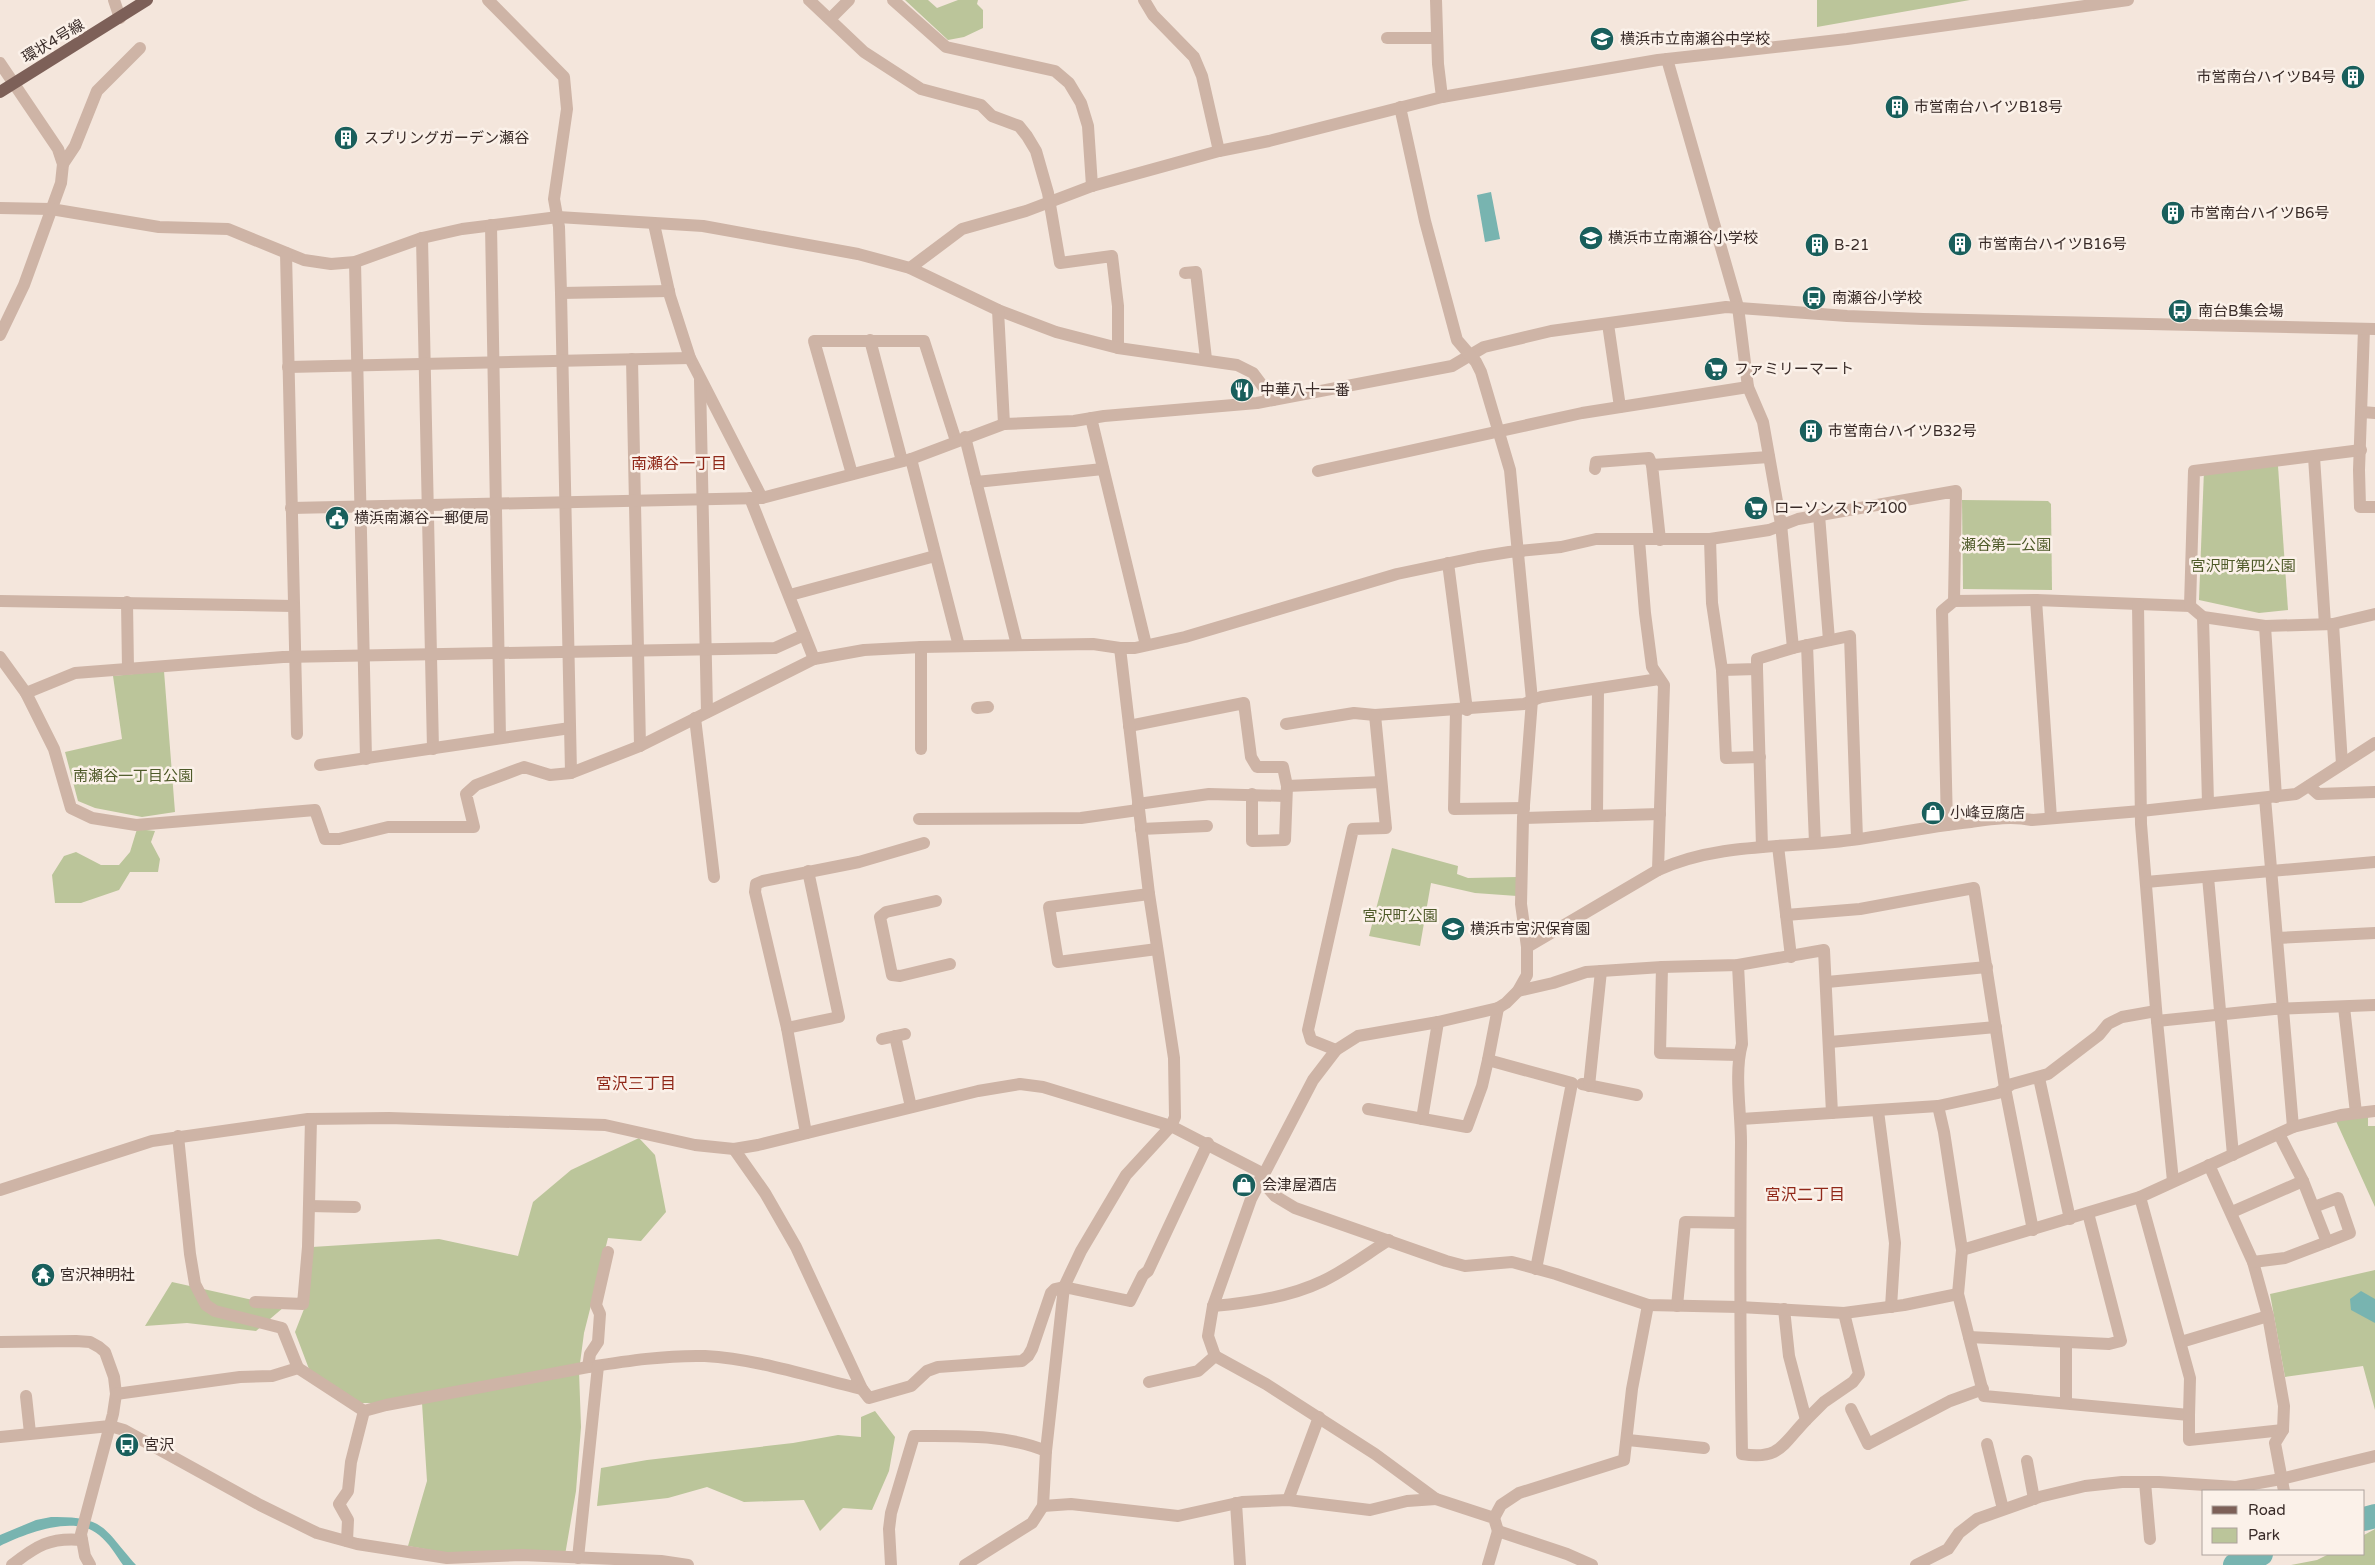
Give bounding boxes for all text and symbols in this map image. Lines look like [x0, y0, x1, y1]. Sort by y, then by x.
street label: 環状4号線 [19, 15, 87, 67]
school or university icon: 横浜市立南瀬谷中学校 [1589, 26, 1615, 52]
place label: 横浜市立南瀬谷中学校 [1620, 30, 1770, 48]
building icon: 市営南台ハイツB4号 [2340, 64, 2366, 90]
place label: 市営南台ハイツB4号 [2196, 68, 2336, 86]
building icon: 市営南台ハイツB18号 [1884, 94, 1910, 120]
place label: 市営南台ハイツB18号 [1914, 98, 2063, 116]
building icon: スプリングガーデン瀬谷 [333, 125, 359, 151]
place label: スプリングガーデン瀬谷 [364, 129, 529, 147]
building icon: 市営南台ハイツB6号 [2160, 200, 2186, 226]
place label: 市営南台ハイツB6号 [2190, 204, 2330, 222]
school or university icon: 横浜市立南瀬谷小学校 [1578, 225, 1604, 251]
place label: 横浜市立南瀬谷小学校 [1608, 229, 1758, 247]
building icon: 市営南台ハイツB16号 [1947, 231, 1973, 257]
building icon: B-21 [1804, 232, 1830, 258]
place label: 市営南台ハイツB16号 [1978, 235, 2127, 253]
place label: B-21 [1834, 236, 1869, 254]
bus stop icon: 南瀬谷小学校 [1801, 285, 1827, 311]
place label: 南瀬谷小学校 [1832, 289, 1922, 307]
bus stop icon: 南台B集会場 [2167, 298, 2193, 324]
place label: 南台B集会場 [2198, 302, 2283, 320]
supermarket icon: ファミリーマート [1703, 356, 1729, 382]
place label: ファミリーマート [1734, 360, 1854, 378]
restaurant icon: 中華八十一番 [1229, 377, 1255, 403]
place label: 中華八十一番 [1260, 381, 1350, 399]
building icon: 市営南台ハイツB32号 [1798, 418, 1824, 444]
place label: 市営南台ハイツB32号 [1828, 422, 1977, 440]
district label: 南瀬谷一丁目 [631, 454, 727, 474]
supermarket icon: ローソンストア100 [1743, 495, 1769, 521]
place label: ローソンストア100 [1774, 499, 1907, 517]
public building icon: 横浜南瀬谷一郵便局 [324, 505, 350, 531]
place label: 横浜南瀬谷一郵便局 [354, 509, 489, 527]
park label: 瀬谷第一公園 [1961, 536, 2051, 554]
park label: 宮沢町第四公園 [2190, 557, 2296, 575]
park label: 南瀬谷一丁目公園 [73, 767, 193, 785]
shop icon: 小峰豆腐店 [1920, 800, 1946, 826]
place label: 小峰豆腐店 [1950, 804, 2025, 822]
park label: 宮沢町公園 [1362, 907, 1438, 925]
school or university icon: 横浜市宮沢保育園 [1440, 916, 1466, 942]
place label: 横浜市宮沢保育園 [1470, 920, 1590, 938]
district label: 宮沢三丁目 [596, 1074, 676, 1094]
shop icon: 会津屋酒店 [1231, 1172, 1257, 1198]
place label: 会津屋酒店 [1262, 1176, 1337, 1194]
district label: 宮沢二丁目 [1765, 1185, 1845, 1205]
temple icon: 宮沢神明社 [30, 1262, 56, 1288]
place label: 宮沢神明社 [60, 1266, 135, 1284]
bus stop icon: 宮沢 [114, 1432, 140, 1458]
place label: 宮沢 [144, 1436, 174, 1454]
legend [2202, 1490, 2365, 1555]
text: Road [2248, 1501, 2286, 1519]
text: Park [2248, 1526, 2280, 1544]

